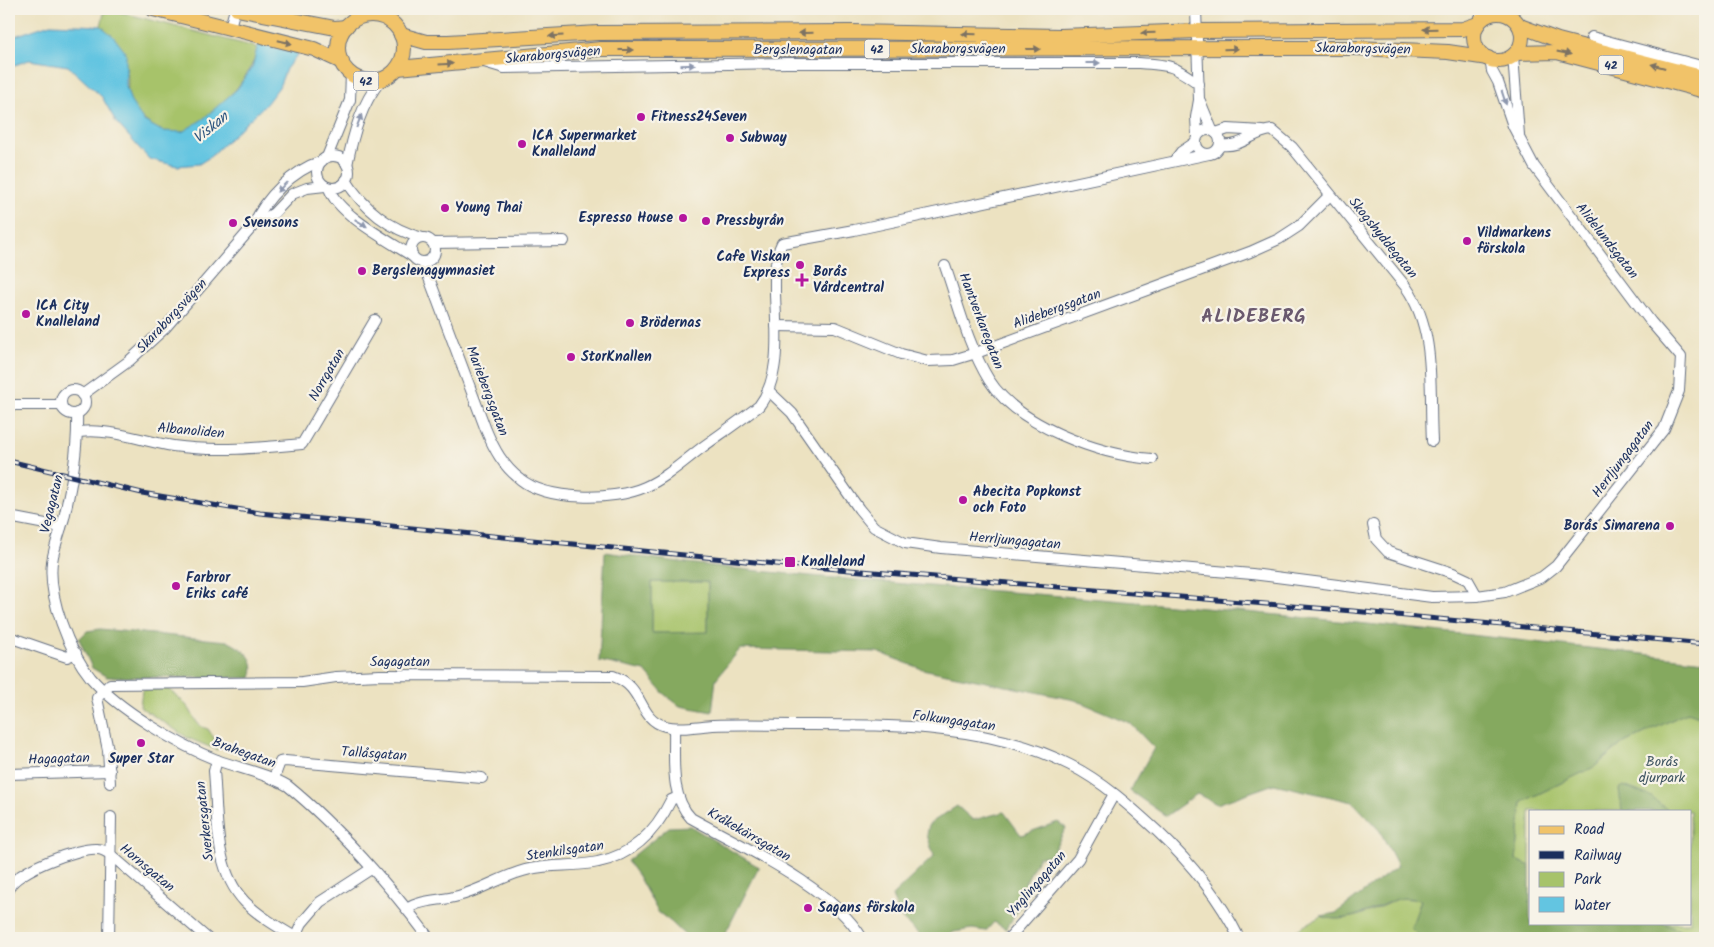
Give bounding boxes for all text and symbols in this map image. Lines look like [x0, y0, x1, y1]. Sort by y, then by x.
one-way arrow [1422, 25, 1438, 33]
one-way arrow [798, 29, 814, 37]
one-way arrow [1140, 29, 1156, 37]
one-way arrow [960, 30, 976, 38]
one-way arrow [548, 33, 564, 41]
street label: Skaraborgsvägen [1315, 37, 1411, 61]
one-way arrow [278, 38, 293, 46]
street label: Skaraborgsvägen [910, 38, 1006, 60]
street label: Bergslenagatan [754, 39, 842, 61]
street label: Skaraborgsvägen [504, 40, 602, 70]
road number: 42 [864, 40, 890, 59]
one-way arrow [1025, 45, 1041, 53]
one-way arrow [1223, 45, 1239, 53]
one-way arrow [618, 46, 634, 54]
one-way arrow [1556, 50, 1572, 58]
road number: 42 [1598, 56, 1624, 74]
one-way arrow [439, 59, 455, 67]
one-way arrow [1085, 59, 1101, 67]
one-way arrow [680, 60, 696, 68]
one-way arrow [1651, 62, 1666, 70]
road number: 42 [354, 72, 378, 90]
one-way arrow [1500, 91, 1508, 106]
water label: Viskan [188, 105, 235, 150]
place label: Fitness24Seven [651, 106, 747, 128]
marker: Fitness24Seven [635, 111, 647, 123]
one-way arrow [356, 113, 363, 128]
place label: ICA Supermarket Knalleland [532, 125, 638, 163]
place label: Subway [740, 127, 788, 149]
marker: Subway [724, 132, 736, 144]
marker: ICA Supermarket Knalleland [516, 138, 528, 150]
one-way arrow [276, 181, 288, 193]
street label: Skogshyddegatan [1343, 192, 1423, 284]
place label: Young Thai [455, 197, 523, 219]
street label: Alidelundsgatan [1570, 198, 1644, 284]
marker: Young Thai [439, 202, 451, 214]
place label: Espresso House [579, 207, 673, 229]
place label: Pressbyrån [716, 210, 784, 232]
place label: Svensons [243, 212, 299, 234]
marker: Espresso House [677, 212, 689, 224]
marker: Pressbyrån [700, 215, 712, 227]
marker: Svensons [227, 217, 239, 229]
one-way arrow [354, 218, 367, 227]
place label: Vildmarkens förskola [1477, 222, 1552, 260]
marker: Vildmarkens förskola [1461, 235, 1473, 247]
place label: Cafe Viskan Express [716, 246, 790, 284]
marker: Cafe Viskan Express [794, 259, 806, 271]
place label: Bergslenagymnasiet [372, 260, 496, 282]
place label: Borås Vårdcentral [813, 261, 884, 299]
marker: Bergslenagymnasiet [356, 265, 368, 277]
street label: Hantverkaregatan [952, 269, 1010, 373]
marker: Borås Vårdcentral [795, 273, 809, 287]
street label: Skaraborgsvägen [131, 274, 213, 358]
street label: Alidebergsgatan [1010, 283, 1104, 335]
place label: ICA City Knalleland [36, 295, 100, 333]
district label: ALIDEBERG [1201, 302, 1307, 332]
marker: ICA City Knalleland [20, 308, 32, 320]
place label: Brödernas [640, 312, 701, 334]
marker: Brödernas [624, 317, 636, 329]
street label: Mariebergsgatan [460, 343, 514, 439]
street label: Norrgatan [303, 344, 351, 406]
place label: StorKnallen [581, 346, 652, 368]
marker: StorKnallen [565, 351, 577, 363]
street label: Herrljungagatan [1587, 416, 1659, 502]
street label: Albanoliden [157, 417, 225, 445]
street label: Vegagatan [34, 472, 70, 536]
place label: Abecita Popkonst och Foto [973, 481, 1082, 519]
marker: Abecita Popkonst och Foto [957, 494, 969, 506]
place label: Borås Simarena [1564, 515, 1660, 537]
marker: Borås Simarena [1664, 520, 1676, 532]
street label: Herrljungagatan [968, 526, 1062, 556]
place label: Knalleland [801, 551, 865, 573]
marker: Knalleland [783, 555, 797, 569]
place label: Farbror Eriks café [186, 567, 248, 605]
marker: Farbror Eriks café [170, 580, 182, 592]
street label: Sagagatan [370, 651, 430, 673]
street label: Folkungagatan [911, 704, 997, 738]
street label: Brahegatan [209, 731, 279, 775]
marker: Super Star [135, 737, 147, 749]
street label: Tallåsgatan [340, 741, 408, 767]
street label: Hagagatan [28, 747, 90, 771]
place label: Super Star [108, 748, 175, 770]
park label: Borås djurpark [1639, 751, 1686, 789]
street label: Sverkersgatan [190, 780, 220, 862]
street label: Kråkekärrsgatan [703, 802, 795, 868]
legend [1529, 810, 1692, 924]
text: Road [1574, 818, 1605, 842]
street label: Stenkilsgatan [525, 835, 605, 867]
street label: Hornsgatan [114, 838, 180, 898]
text: Railway [1574, 844, 1622, 868]
street label: Ynglingagatan [1002, 846, 1072, 922]
text: Park [1574, 868, 1602, 892]
text: Water [1574, 894, 1611, 918]
place label: Sagans förskola [818, 897, 915, 919]
marker: Sagans förskola [802, 902, 814, 914]

